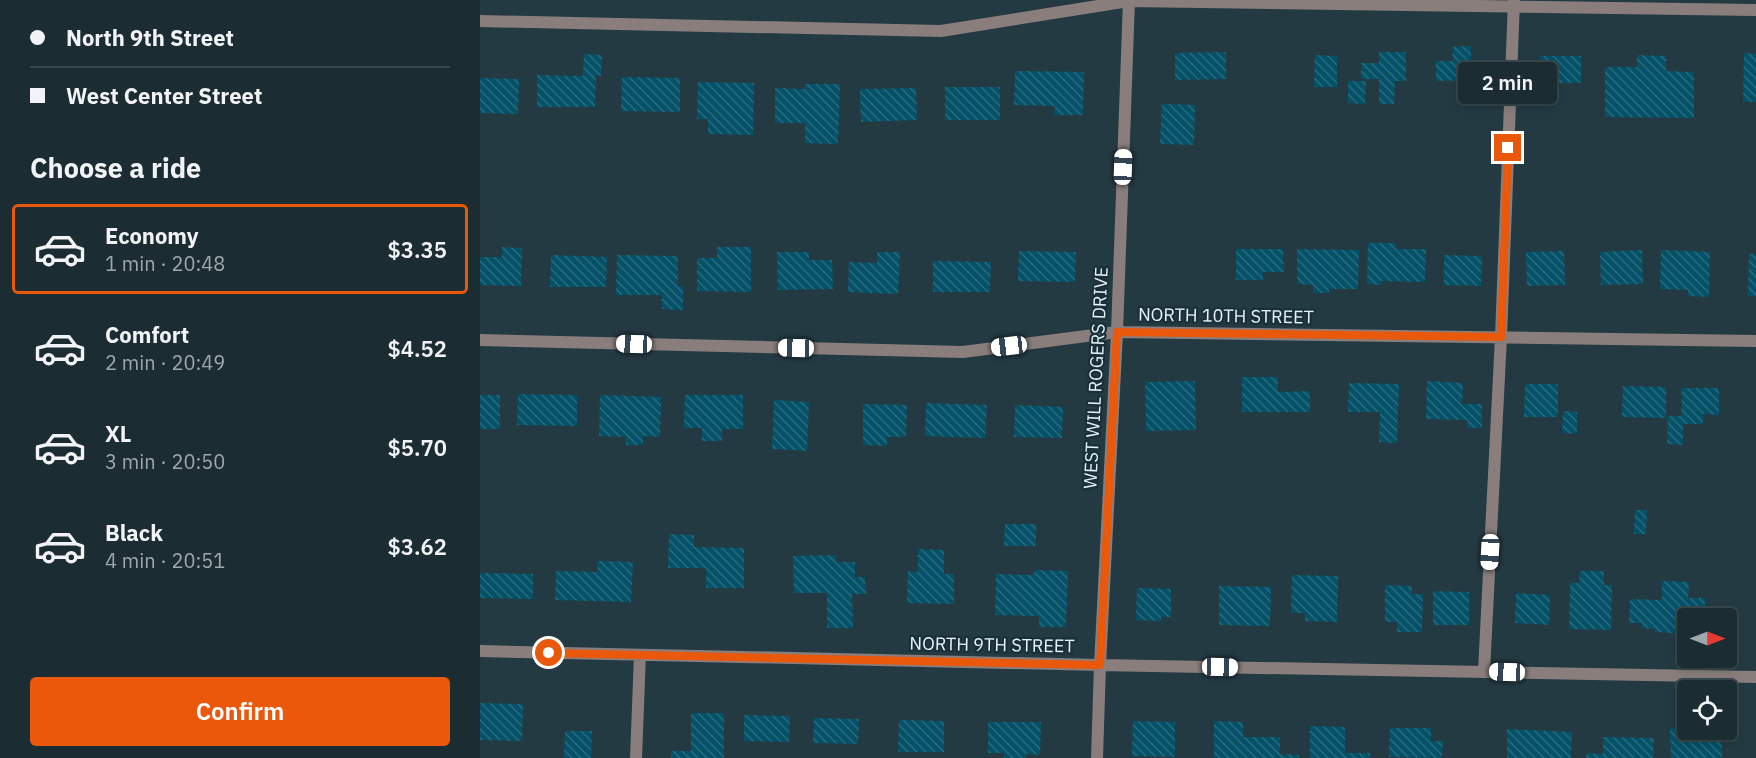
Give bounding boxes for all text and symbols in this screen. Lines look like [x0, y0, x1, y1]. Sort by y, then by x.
text: North 9th Street [66, 23, 234, 52]
callout: 2 min [1458, 61, 1558, 103]
text: 2 min [1482, 69, 1533, 96]
text: West Center Street [66, 81, 262, 110]
route end [1494, 134, 1521, 161]
car [1113, 149, 1133, 185]
text: Choose a ride [30, 150, 201, 185]
text: Economy [105, 221, 199, 250]
icon: car [33, 222, 87, 276]
text: $3.35 [388, 235, 447, 264]
text: 1 min · 20:48 [105, 250, 225, 277]
street label: WEST WILL ROGERS DRIVE [1078, 266, 1113, 490]
street label: NORTH 10TH STREET [1138, 302, 1314, 329]
text: Comfort [105, 320, 189, 349]
icon: car [33, 321, 87, 375]
text: $4.52 [388, 334, 447, 363]
car [616, 334, 652, 354]
car [990, 335, 1028, 357]
car [778, 339, 814, 357]
text: 2 min · 20:49 [105, 349, 225, 376]
text: XL [105, 419, 131, 448]
icon: car [33, 420, 87, 474]
text: $5.70 [388, 433, 447, 462]
text: 3 min · 20:50 [105, 448, 225, 475]
text: Black [105, 518, 163, 547]
icon: car [33, 519, 87, 573]
text: $3.62 [388, 532, 447, 561]
car [1480, 534, 1500, 570]
text: 4 min · 20:51 [105, 547, 225, 574]
north arrow [1677, 608, 1737, 668]
map controls [1677, 608, 1737, 740]
street label: NORTH 9TH STREET [909, 632, 1075, 657]
route start [535, 639, 562, 666]
car [1202, 658, 1238, 676]
car [1489, 662, 1525, 682]
button: Confirm [30, 677, 450, 746]
button: locate [1677, 680, 1737, 740]

